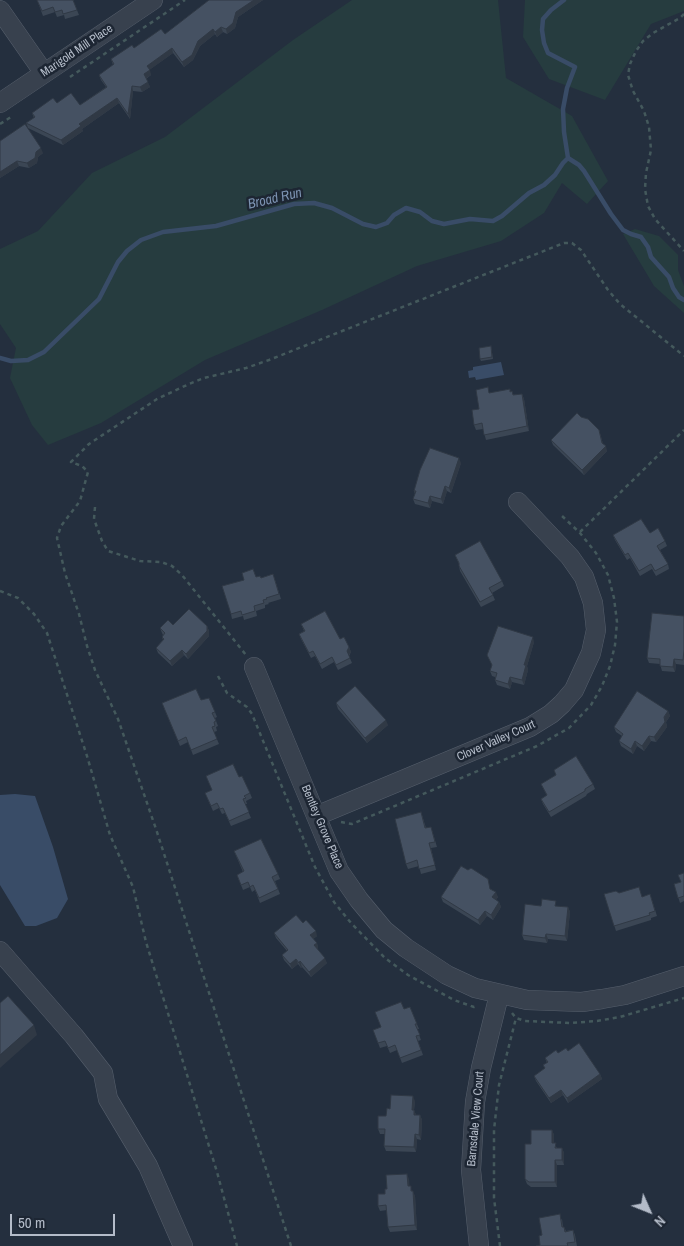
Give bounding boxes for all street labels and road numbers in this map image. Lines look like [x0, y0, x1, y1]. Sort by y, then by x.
street label: Marigold Mill Place [38, 22, 116, 80]
street label: Clover Valley Court [455, 717, 537, 765]
street label: Bentley Grove Place [298, 783, 346, 871]
street label: Barnsdale View Court [465, 1071, 487, 1167]

